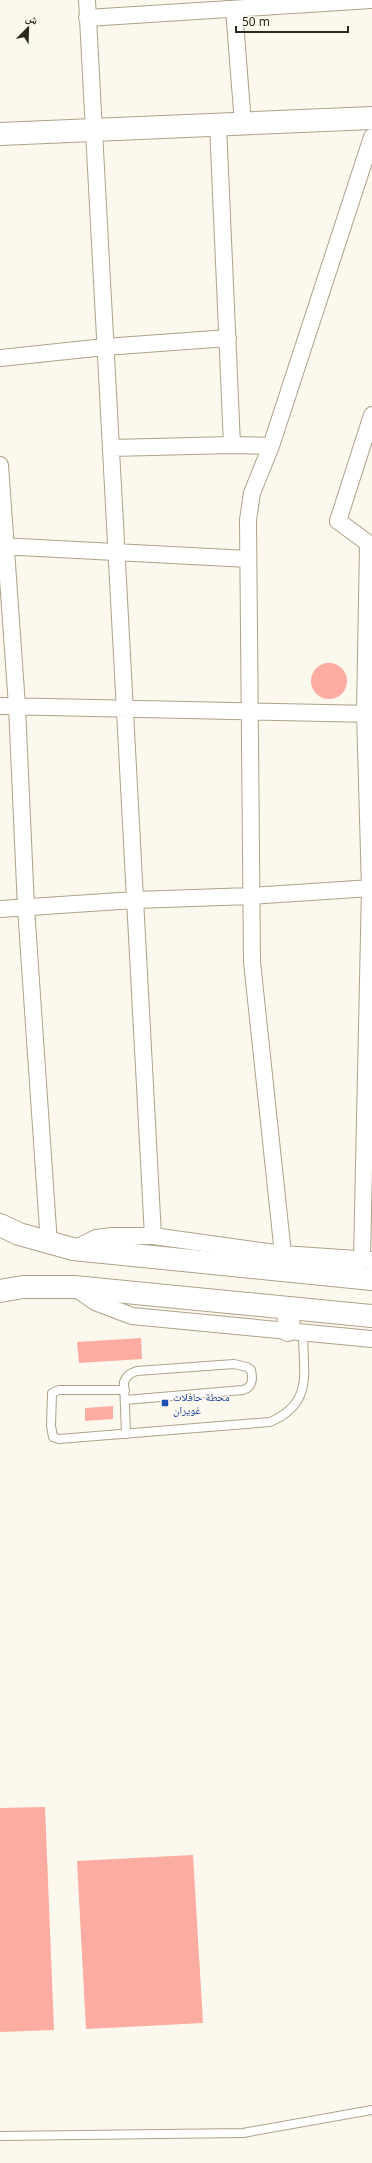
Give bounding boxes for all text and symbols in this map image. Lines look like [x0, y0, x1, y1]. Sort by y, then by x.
north arrow [8, 8, 48, 48]
scale bar [236, 8, 348, 34]
text: ش [23, 9, 41, 29]
text: 50 m [242, 13, 270, 30]
place label: محطة حافلات غويران [173, 1389, 230, 1417]
marker: محطة حافلات غويران [160, 1398, 170, 1408]

